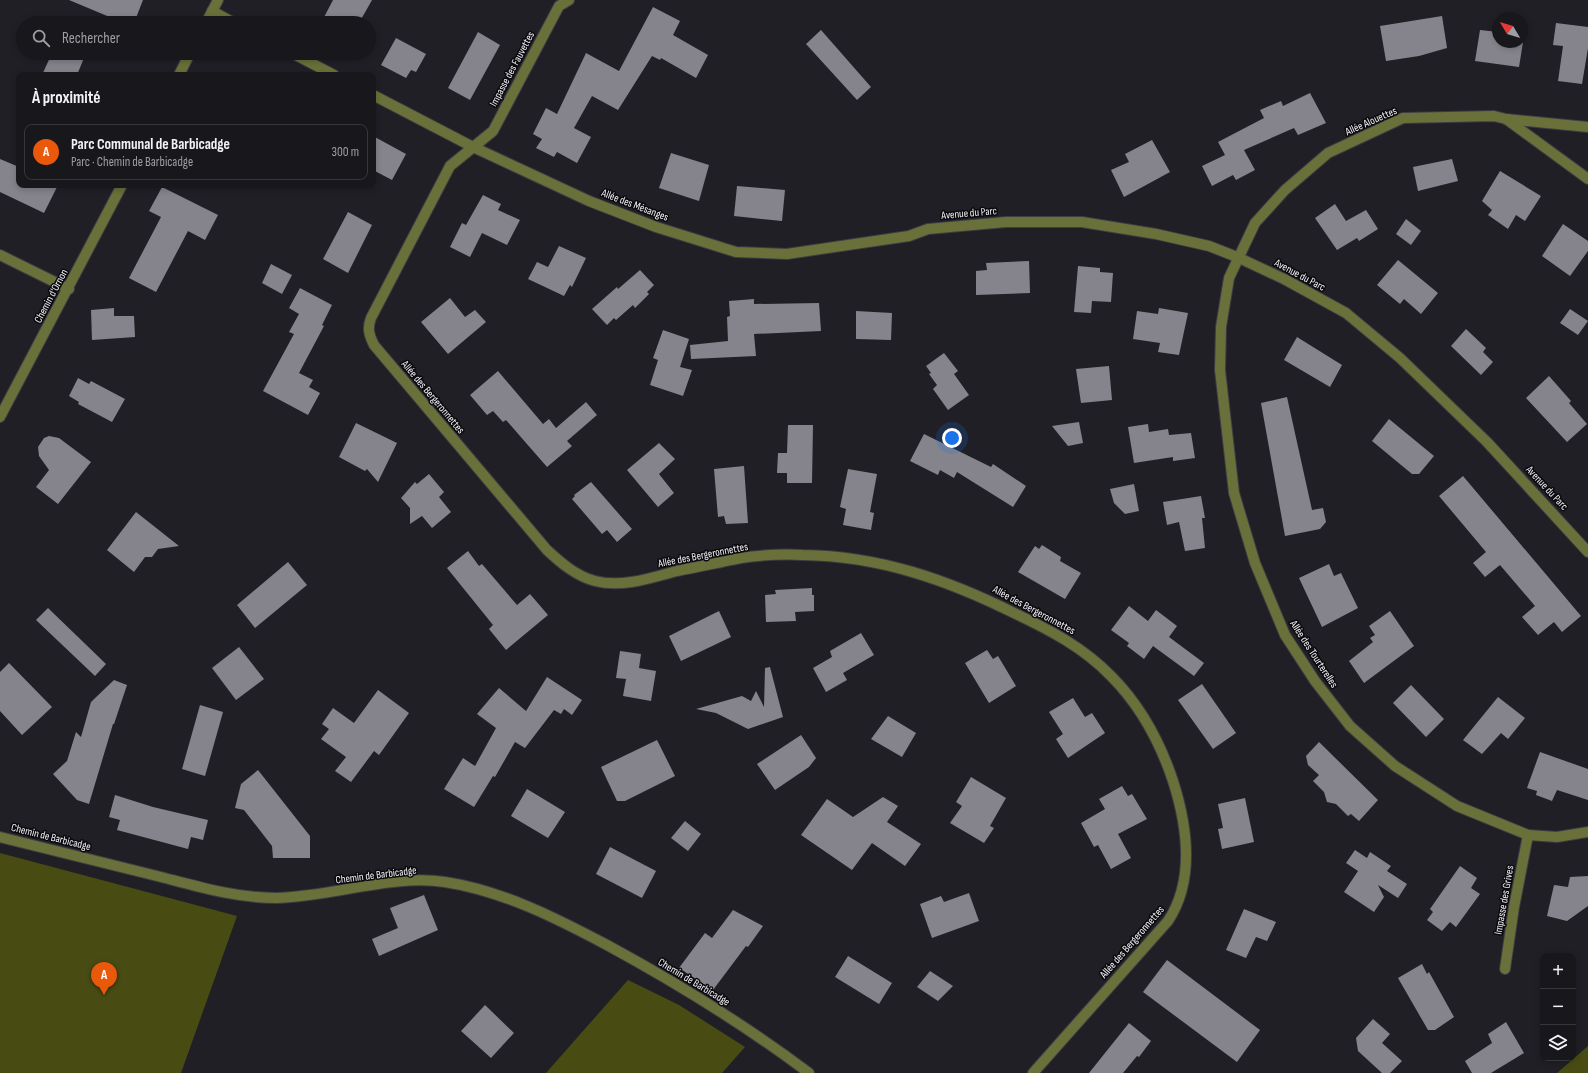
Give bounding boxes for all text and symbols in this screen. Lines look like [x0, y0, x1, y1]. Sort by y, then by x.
north arrow [1492, 12, 1528, 48]
search box [16, 16, 376, 60]
icon: search [30, 27, 52, 49]
text: Rechercher [62, 29, 120, 48]
street label: Impasse des Fauvettes [487, 29, 537, 109]
text: À proximité [32, 88, 100, 108]
street label: Allée Alouettes [1342, 104, 1399, 139]
text: Parc Communal de Barbicadge [71, 135, 230, 154]
text: A [43, 144, 49, 160]
text: 300 m [332, 144, 359, 160]
text: Parc · Chemin de Barbicadge [71, 154, 193, 170]
street label: Allée des Mésanges [599, 186, 670, 224]
street label: Avenue du Parc [940, 204, 997, 222]
street label: Avenue du Parc [1271, 256, 1328, 294]
street label: Chemin d'Ornon [31, 267, 71, 325]
street label: Allée des Bergeronnettes [398, 357, 467, 436]
your location [942, 428, 962, 448]
street label: Avenue du Parc [1523, 462, 1571, 513]
street label: Allée des Bergeronnettes [656, 540, 749, 570]
street label: Allée des Bergeronnettes [990, 582, 1077, 637]
street label: Allée des Tourterelles [1287, 617, 1341, 690]
street label: Chemin de Barbicadge [10, 821, 92, 853]
street label: Chemin de Barbicadge [335, 864, 417, 886]
street label: Impasse des Grives [1492, 864, 1516, 936]
street label: Allée des Bergeronnettes [1096, 903, 1167, 982]
map controls [1540, 953, 1576, 1061]
button: + [1540, 953, 1576, 989]
street label: Chemin de Barbicadge [656, 955, 732, 1009]
pin: A [91, 962, 117, 995]
button: − [1540, 989, 1576, 1025]
button: layers [1540, 1025, 1576, 1061]

